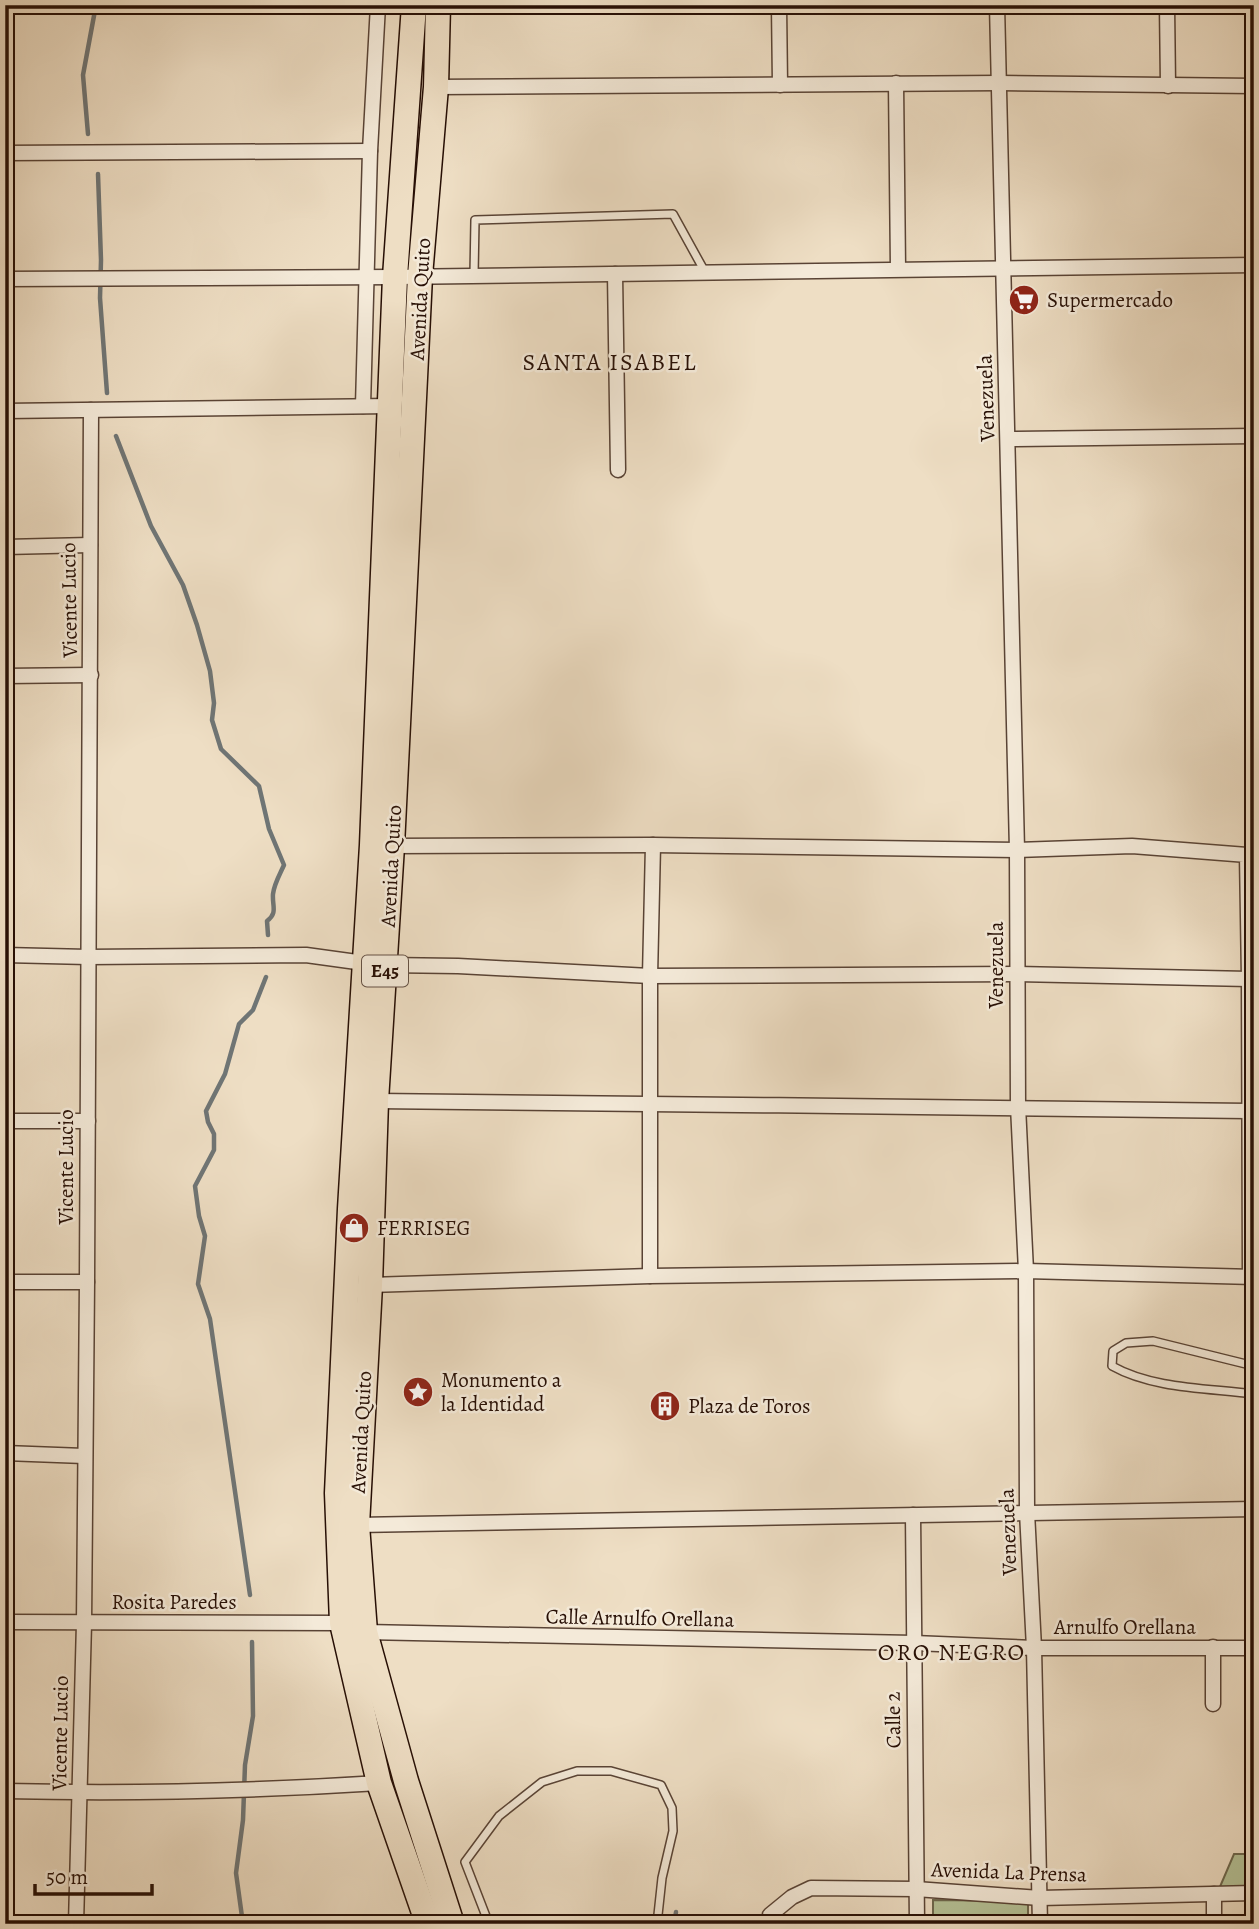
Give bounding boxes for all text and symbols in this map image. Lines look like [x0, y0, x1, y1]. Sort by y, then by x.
street label: Avenida Quito [403, 237, 437, 362]
supermarket icon: Supermercado [1007, 283, 1041, 317]
place label: Supermercado [1047, 286, 1173, 314]
district label: SANTA ISABEL [523, 346, 697, 378]
street label: Venezuela [970, 354, 1002, 443]
street label: Vicente Lucio [54, 542, 84, 659]
street label: Avenida Quito [374, 804, 408, 929]
street label: Venezuela [982, 921, 1010, 1009]
road number: E45 [362, 956, 408, 987]
street label: Vicente Lucio [52, 1109, 80, 1226]
shop icon: FERRISEG [337, 1211, 371, 1245]
place label: FERRISEG [377, 1214, 471, 1242]
place label: Monumento a la Identidad [441, 1366, 562, 1418]
street label: Avenida Quito [344, 1370, 378, 1495]
place icon: Monumento a la Identidad [401, 1375, 435, 1409]
building icon: Plaza de Toros [648, 1389, 682, 1423]
place label: Plaza de Toros [688, 1392, 810, 1420]
street label: Venezuela [992, 1488, 1024, 1577]
street label: Rosita Paredes [111, 1588, 237, 1616]
street label: Calle Arnulfo Orellana [545, 1602, 735, 1634]
street label: Arnulfo Orellana [1053, 1613, 1196, 1641]
district label: ORO NEGRO [878, 1636, 1026, 1668]
street label: Vicente Lucio [45, 1675, 75, 1792]
street label: Calle 2 [879, 1691, 907, 1749]
scale bar [35, 1852, 152, 1896]
street label: Avenida La Prensa [930, 1855, 1088, 1889]
text: 50 m [46, 1863, 88, 1891]

